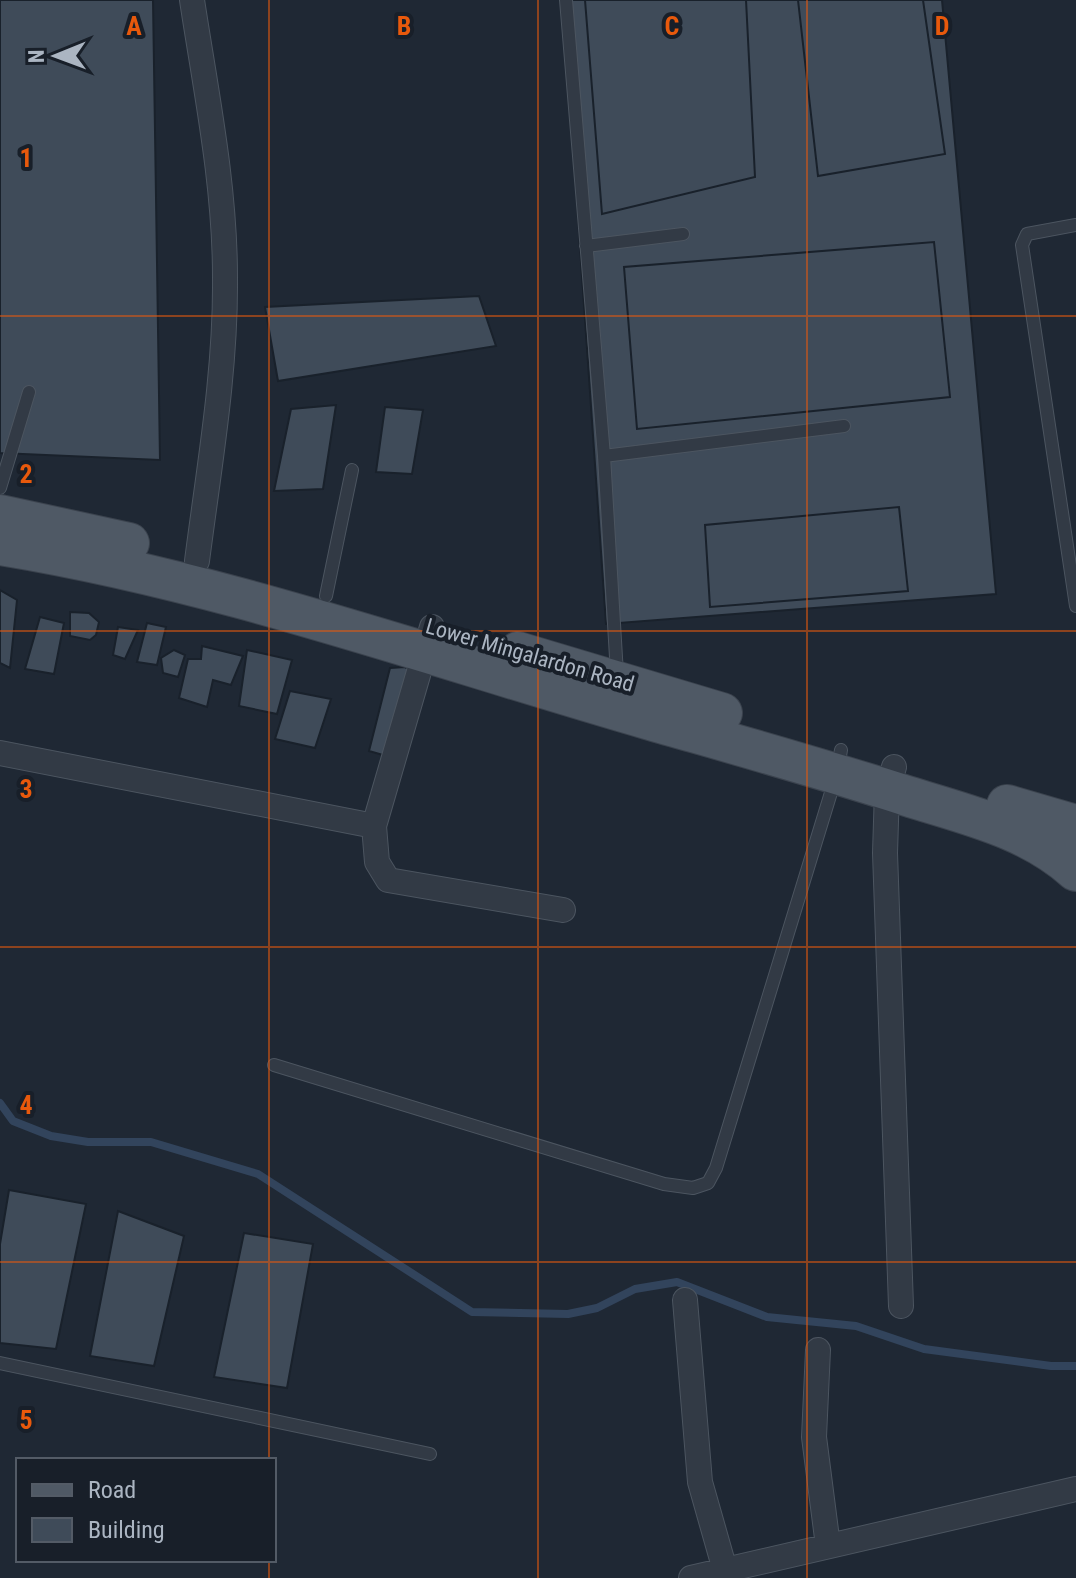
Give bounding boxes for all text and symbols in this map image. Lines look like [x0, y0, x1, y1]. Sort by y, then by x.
text: A [126, 11, 142, 41]
text: B [397, 11, 411, 41]
text: C [665, 11, 680, 41]
text: D [935, 11, 949, 41]
north arrow [16, 16, 96, 96]
text: N [24, 49, 49, 63]
text: 1 [19, 143, 33, 173]
text: 2 [19, 459, 33, 489]
street label: Lower Mingalardon Road [423, 613, 637, 697]
text: 3 [19, 774, 33, 804]
text: 4 [19, 1090, 33, 1120]
text: 5 [19, 1405, 33, 1435]
legend [16, 1458, 276, 1562]
text: Road [88, 1476, 136, 1504]
text: Building [88, 1516, 165, 1544]

